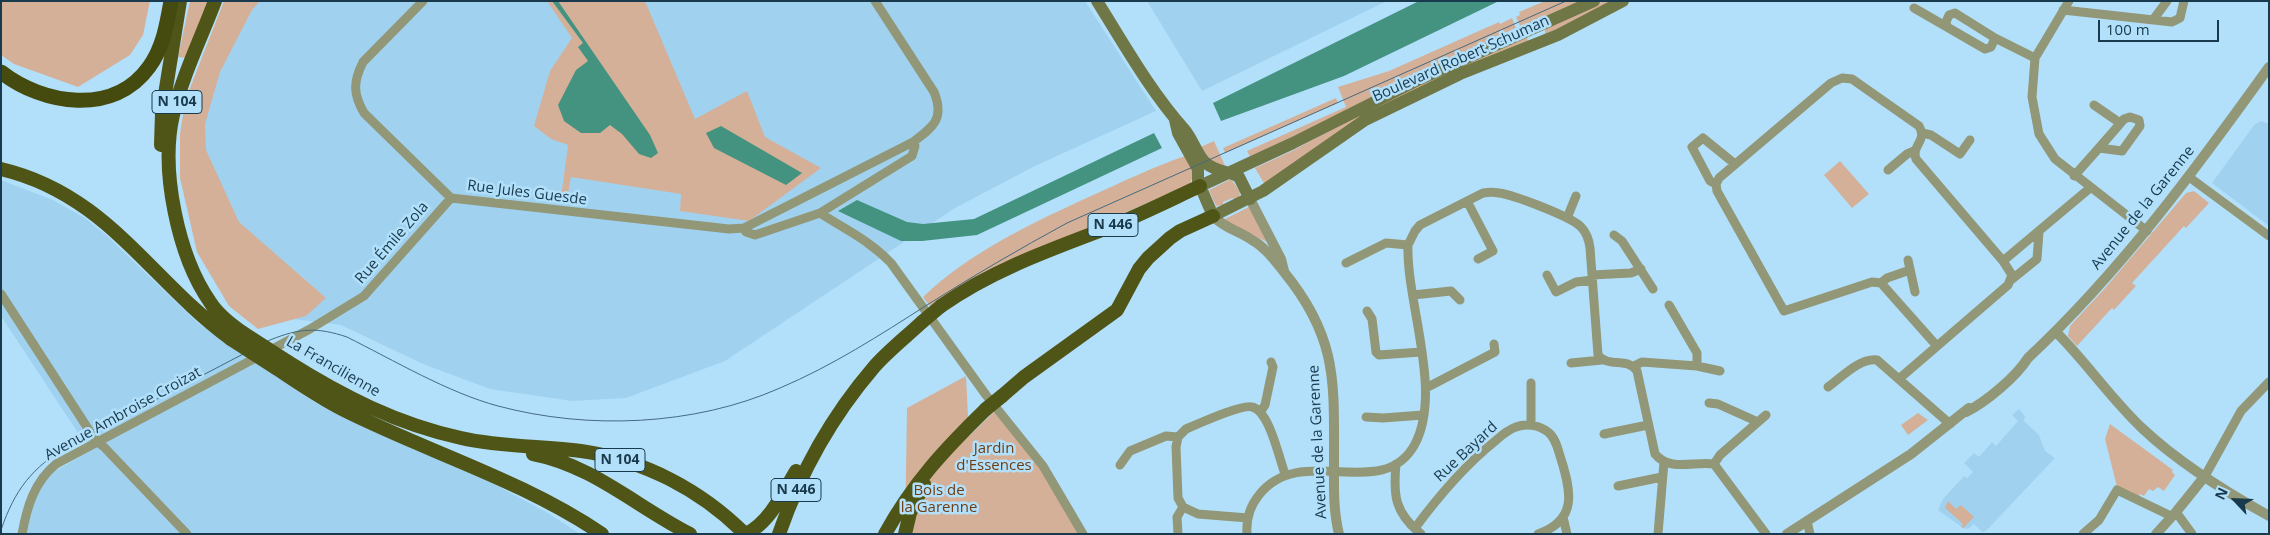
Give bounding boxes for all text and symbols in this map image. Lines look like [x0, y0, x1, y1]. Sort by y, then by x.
scale bar [2100, 10, 2221, 42]
street label: Boulevard Robert Schuman [1370, 12, 1552, 106]
text: 100 m [2106, 19, 2150, 39]
road number: N 104 [152, 90, 202, 114]
street label: Avenue de la Garenne [2087, 142, 2199, 274]
street label: Rue Jules Guesde [466, 177, 588, 209]
street label: Rue Émile Zola [352, 198, 432, 288]
road number: N 446 [1088, 214, 1138, 236]
street label: La Francilienne [283, 333, 383, 401]
street label: Avenue Ambroise Croizat [42, 363, 204, 465]
street label: Avenue de la Garenne [1305, 365, 1331, 519]
street label: Rue Bayard [1431, 418, 1501, 486]
park label: Jardin d'Essences [956, 440, 1032, 475]
road number: N 104 [595, 448, 645, 472]
north arrow [2210, 475, 2260, 525]
road number: N 446 [771, 478, 821, 502]
park label: Bois de la Garenne [901, 482, 977, 517]
text: N [2210, 484, 2232, 503]

